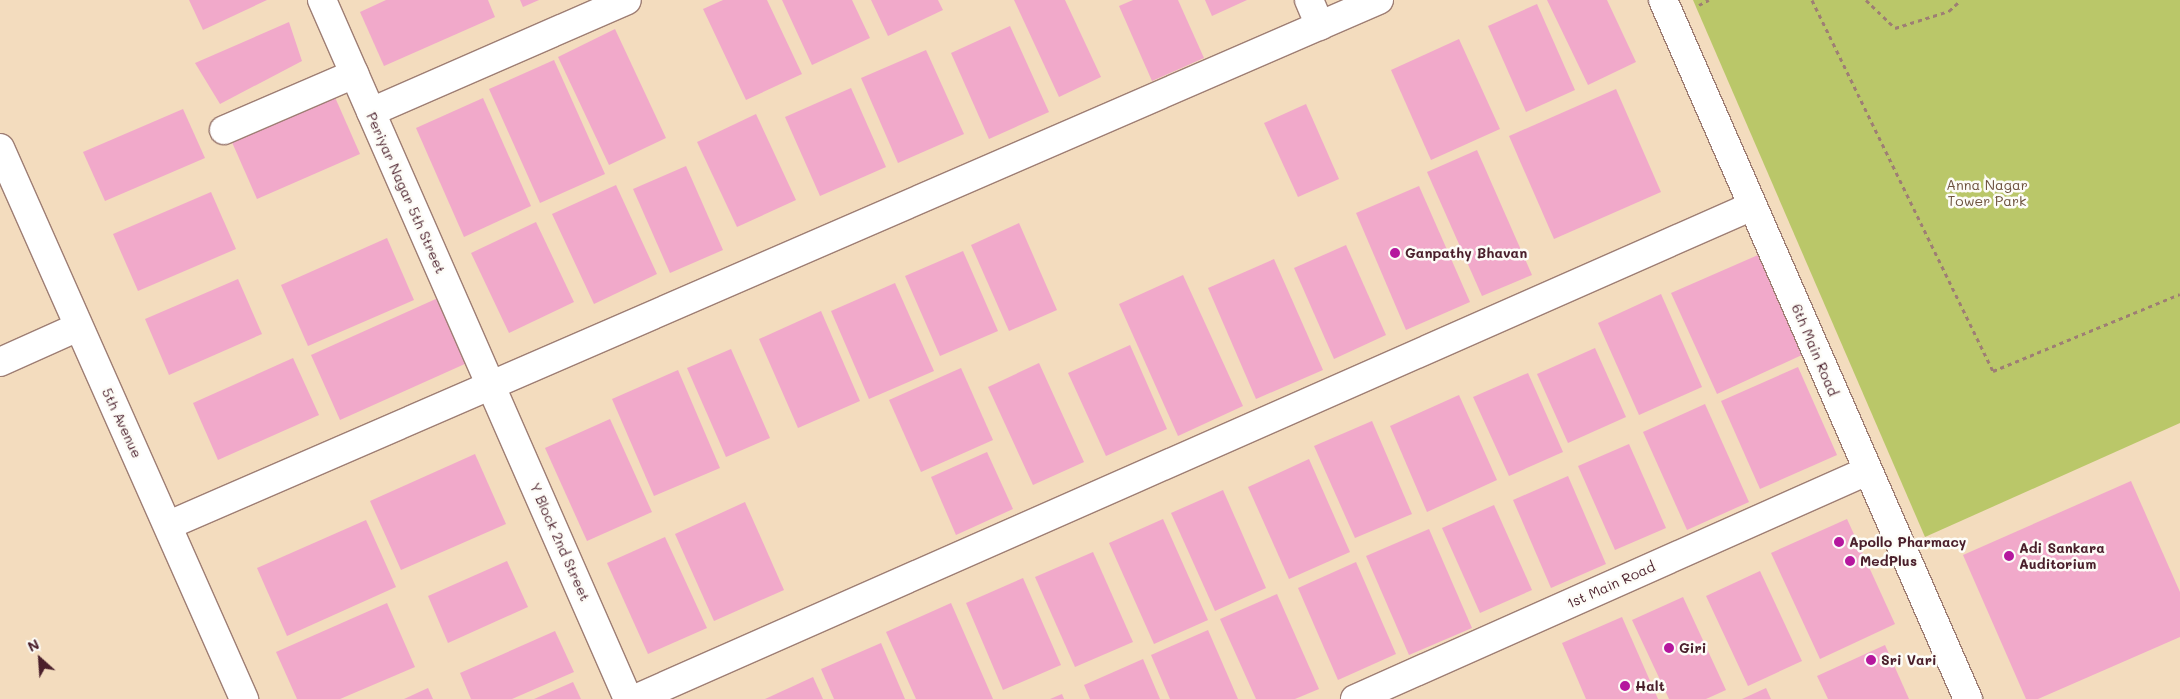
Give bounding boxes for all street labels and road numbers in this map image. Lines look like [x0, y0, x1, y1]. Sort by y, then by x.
street label: Periyar Nagar 5th Street [363, 110, 449, 276]
street label: 6th Main Road [1788, 301, 1842, 399]
street label: 5th Avenue [99, 385, 145, 461]
street label: Y Block 2nd Street [526, 480, 594, 604]
street label: 1st Main Road [1564, 558, 1658, 612]

